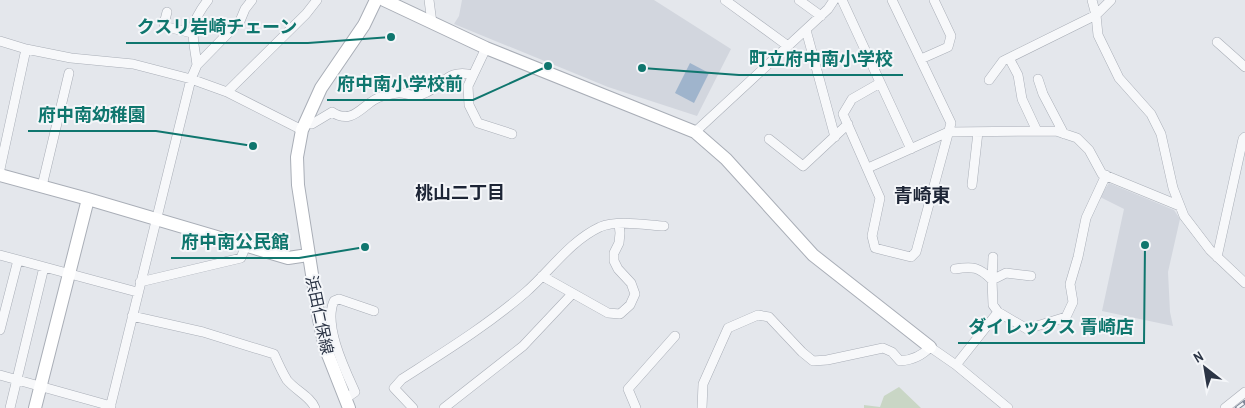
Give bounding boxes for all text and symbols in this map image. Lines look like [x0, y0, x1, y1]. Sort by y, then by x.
callout: クスリ岩崎チェーン [126, 10, 308, 43]
text: クスリ岩崎チェーン [137, 14, 297, 39]
callout: 町立府中南小学校 [739, 42, 903, 75]
text: 町立府中南小学校 [749, 46, 893, 71]
callout: 府中南小学校前 [327, 67, 473, 100]
text: 府中南小学校前 [337, 71, 463, 96]
callout: 府中南幼稚園 [28, 98, 156, 131]
text: 府中南幼稚園 [38, 102, 146, 127]
district label: 桃山二丁目 [415, 180, 505, 205]
district label: 青崎東 [893, 182, 951, 208]
callout: 府中南公民館 [171, 225, 299, 258]
text: 府中南公民館 [181, 229, 289, 254]
street label: 浜田仁保線 [301, 274, 339, 356]
callout: ダイレックス 青崎店 [958, 310, 1144, 343]
text: ダイレックス 青崎店 [968, 314, 1134, 339]
north arrow [1180, 343, 1230, 393]
text: N [1190, 347, 1206, 367]

